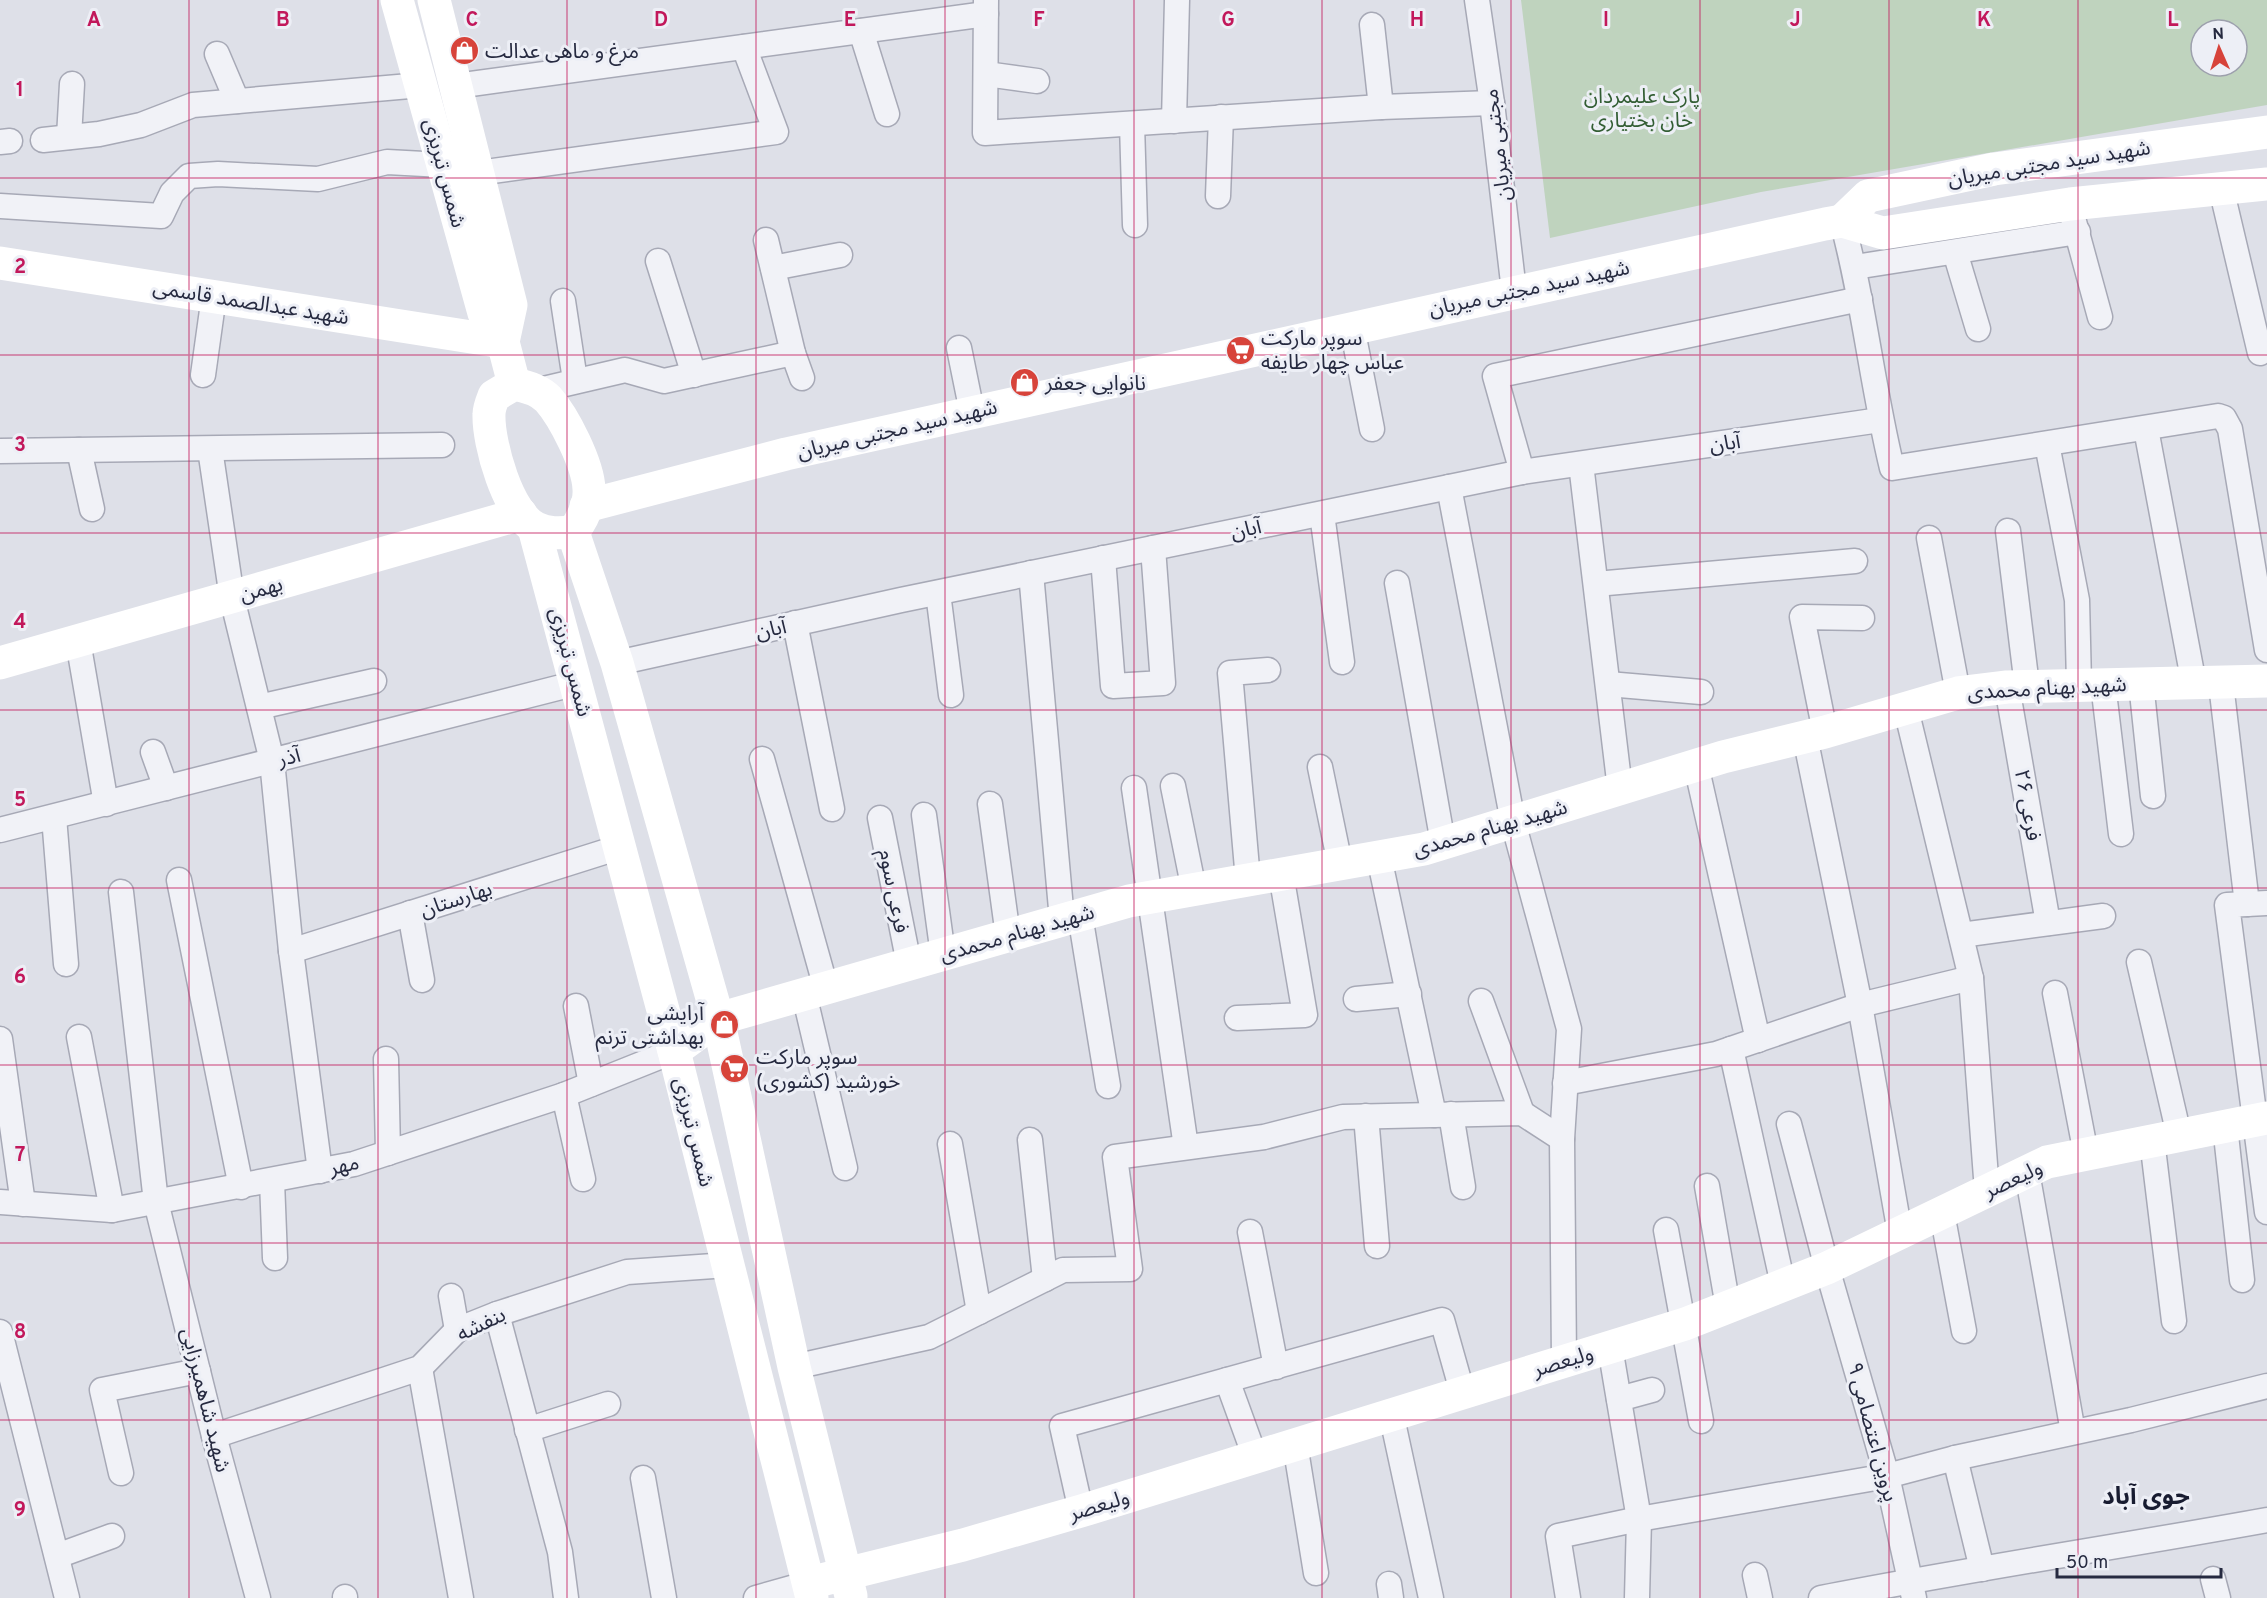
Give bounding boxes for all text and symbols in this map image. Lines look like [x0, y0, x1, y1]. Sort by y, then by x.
text: A [87, 8, 101, 34]
text: B [276, 8, 290, 34]
text: C [466, 8, 478, 34]
text: D [654, 8, 668, 34]
text: E [844, 8, 856, 34]
text: F [1033, 8, 1045, 34]
text: G [1221, 8, 1235, 34]
text: H [1410, 8, 1424, 34]
text: I [1603, 8, 1609, 34]
text: J [1789, 8, 1801, 34]
text: K [1977, 8, 1991, 34]
text: L [2167, 8, 2179, 34]
north arrow [2189, 18, 2249, 78]
text: N [2212, 25, 2225, 45]
shop icon: مرغ و ماهی عدالت [448, 35, 480, 67]
place label: مرغ و ماهی عدالت [485, 39, 639, 66]
text: 1 [16, 78, 24, 104]
park label: پارک علیمردان خان بختیاری [1584, 84, 1700, 135]
street label: مجتبی میریان [1478, 87, 1519, 203]
street label: شمس تبریزی [416, 116, 471, 231]
street label: شهید سید مجتبی میریان [1946, 135, 2152, 194]
text: 2 [14, 255, 26, 281]
street label: شهید سید مجتبی میریان [1426, 255, 1632, 324]
street label: شهید عبدالصمد قاسمی [151, 275, 351, 332]
place label: سوپر مارکت عباس چهار طایفه [1261, 326, 1404, 377]
supermarket icon: سوپر مارکت عباس چهار طایفه [1224, 334, 1256, 366]
shop icon: نانوایی جعفر [1008, 367, 1040, 399]
place label: نانوایی جعفر [1044, 371, 1146, 398]
street label: شهید سید مجتبی میریان [795, 394, 1000, 467]
street label: آبان [1708, 429, 1743, 460]
text: 3 [14, 433, 26, 459]
street label: آبان [1228, 514, 1265, 547]
street label: بهمن [237, 571, 286, 609]
street label: شمس تبریزی [542, 605, 597, 720]
text: 4 [14, 610, 26, 636]
street label: آبان [753, 614, 790, 647]
street label: شهید بهنام محمدی [1967, 672, 2127, 708]
street label: آذر [274, 742, 304, 775]
street label: فرعی ۲۶ [2007, 767, 2046, 843]
text: 5 [14, 788, 26, 814]
street label: شهید بهنام محمدی [1410, 794, 1571, 865]
street label: فرعی سوم [870, 847, 914, 936]
street label: بهارستان [417, 876, 496, 925]
street label: شهید بهنام محمدی [937, 899, 1098, 970]
text: 6 [14, 965, 26, 991]
place label: آرایشی بهداشتی ترنم [595, 1001, 705, 1052]
shop icon: آرایشی بهداشتی ترنم [709, 1009, 741, 1041]
place label: سوپر مارکت خورشید (کشوری) [756, 1045, 900, 1096]
supermarket icon: سوپر مارکت خورشید (کشوری) [719, 1053, 751, 1085]
street label: شمس تبریزی [666, 1075, 719, 1190]
text: 7 [15, 1143, 25, 1169]
street label: مهر [326, 1150, 362, 1183]
street label: ولیعصر [1979, 1155, 2047, 1206]
street label: بنفشه [453, 1302, 511, 1349]
text: 8 [14, 1320, 26, 1346]
street label: شهید شاهمیرزایی [174, 1325, 236, 1475]
street label: ولیعصر [1529, 1340, 1597, 1385]
street label: پروین اعتصامی ۹ [1840, 1360, 1903, 1505]
district label: جوی آباد [2102, 1483, 2190, 1513]
street label: ولیعصر [1065, 1484, 1133, 1529]
text: 9 [14, 1498, 26, 1524]
scale bar [2057, 1541, 2220, 1579]
text: 50 m [2066, 1552, 2108, 1575]

